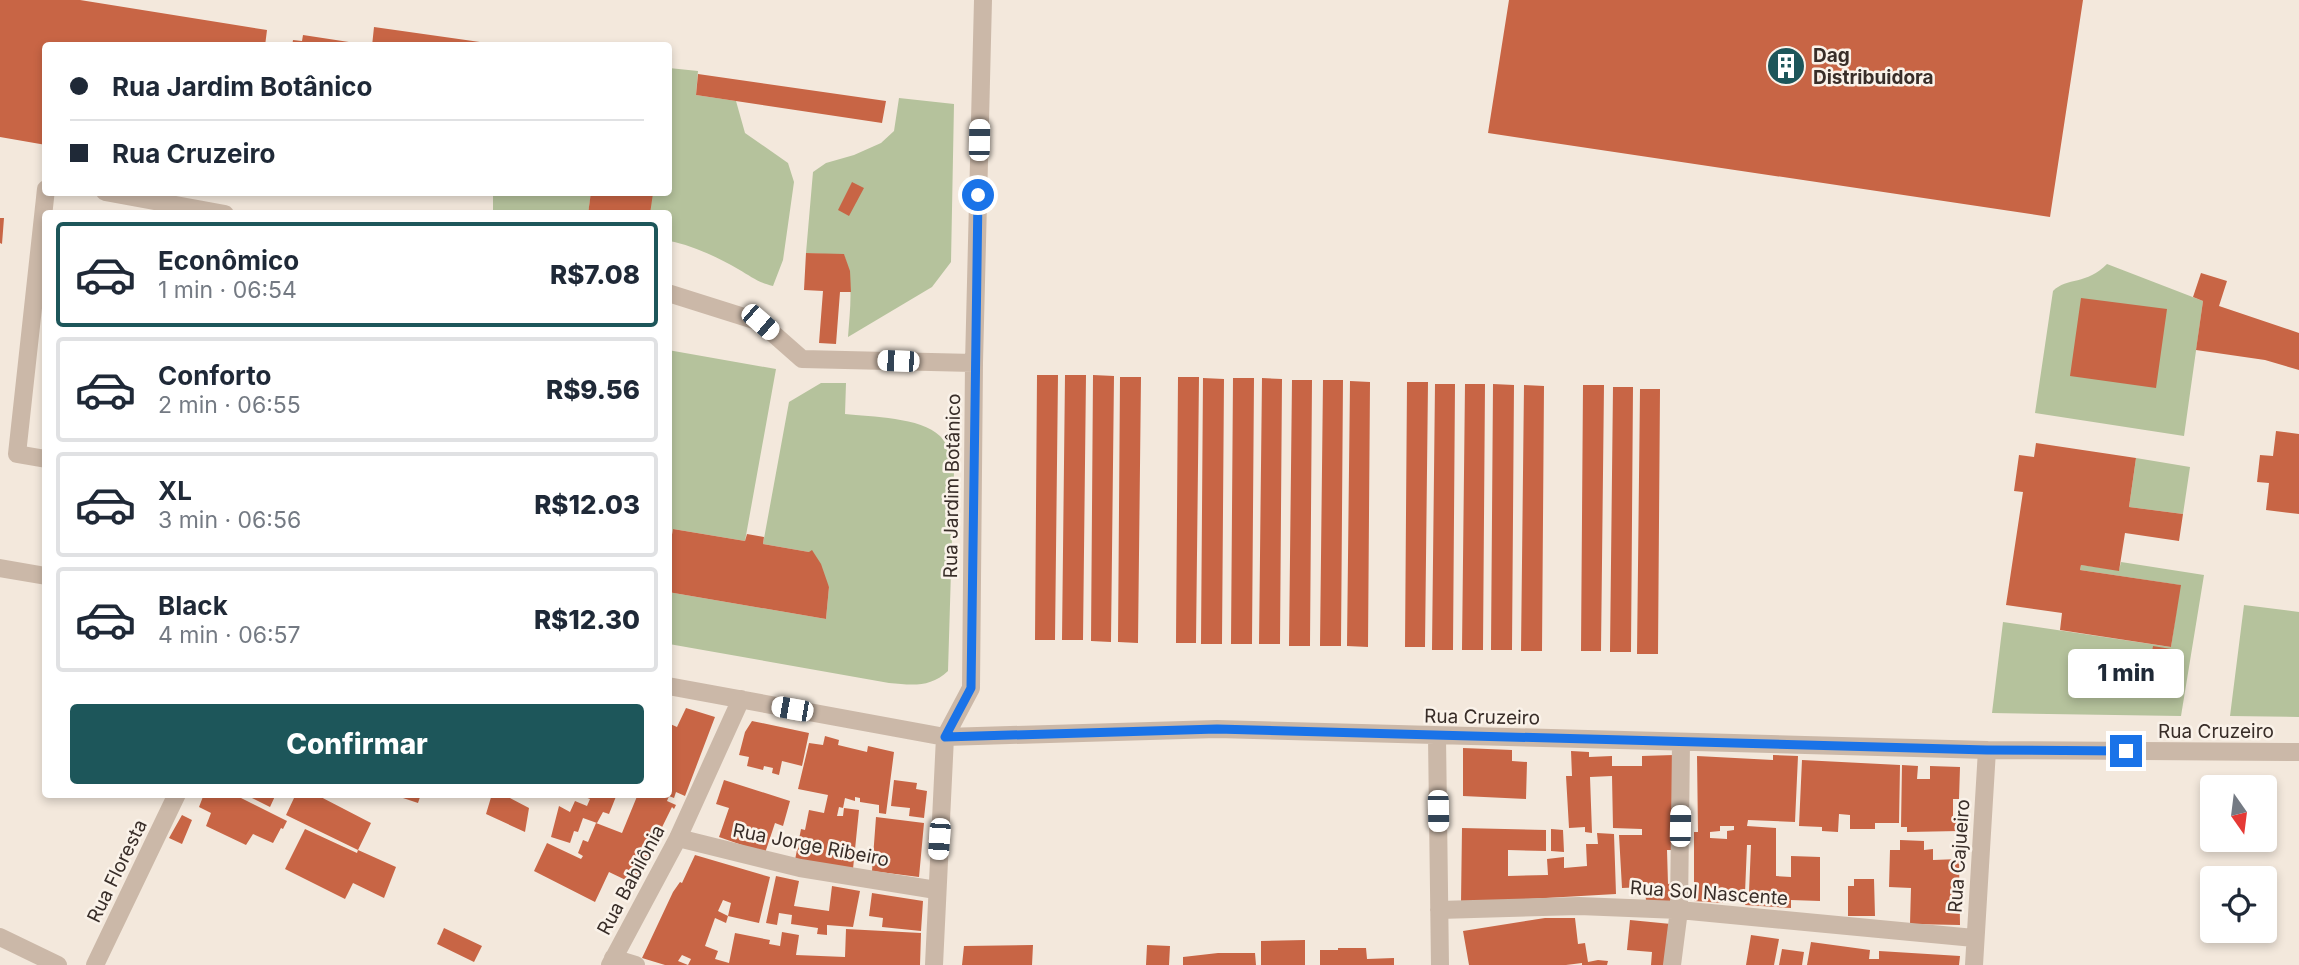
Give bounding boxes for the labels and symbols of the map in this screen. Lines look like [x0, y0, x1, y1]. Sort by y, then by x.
place label: Dag Distribuidora [1813, 44, 1934, 89]
building icon: Dag Distribuidora [1765, 45, 1807, 87]
car [969, 119, 990, 161]
route start [962, 179, 994, 211]
car [738, 300, 783, 344]
car [877, 350, 920, 372]
street label: Rua Jardim Botânico [939, 393, 965, 579]
callout: 1 min [2068, 650, 2184, 698]
car [770, 695, 815, 723]
street label: Rua Cruzeiro [1424, 704, 1540, 730]
street label: Rua Cruzeiro [2158, 720, 2274, 743]
route end [2110, 735, 2142, 767]
north arrow [2200, 775, 2277, 852]
car [1428, 790, 1449, 832]
street label: Rua Cajueiro [1944, 798, 1974, 914]
car [1670, 805, 1691, 847]
street label: Rua Floresta [82, 816, 152, 926]
car [928, 817, 951, 861]
street label: Rua Jorge Ribeiro [731, 819, 891, 871]
street label: Rua Babilônia [592, 821, 670, 939]
street label: Rua Sol Nascente [1629, 876, 1789, 910]

